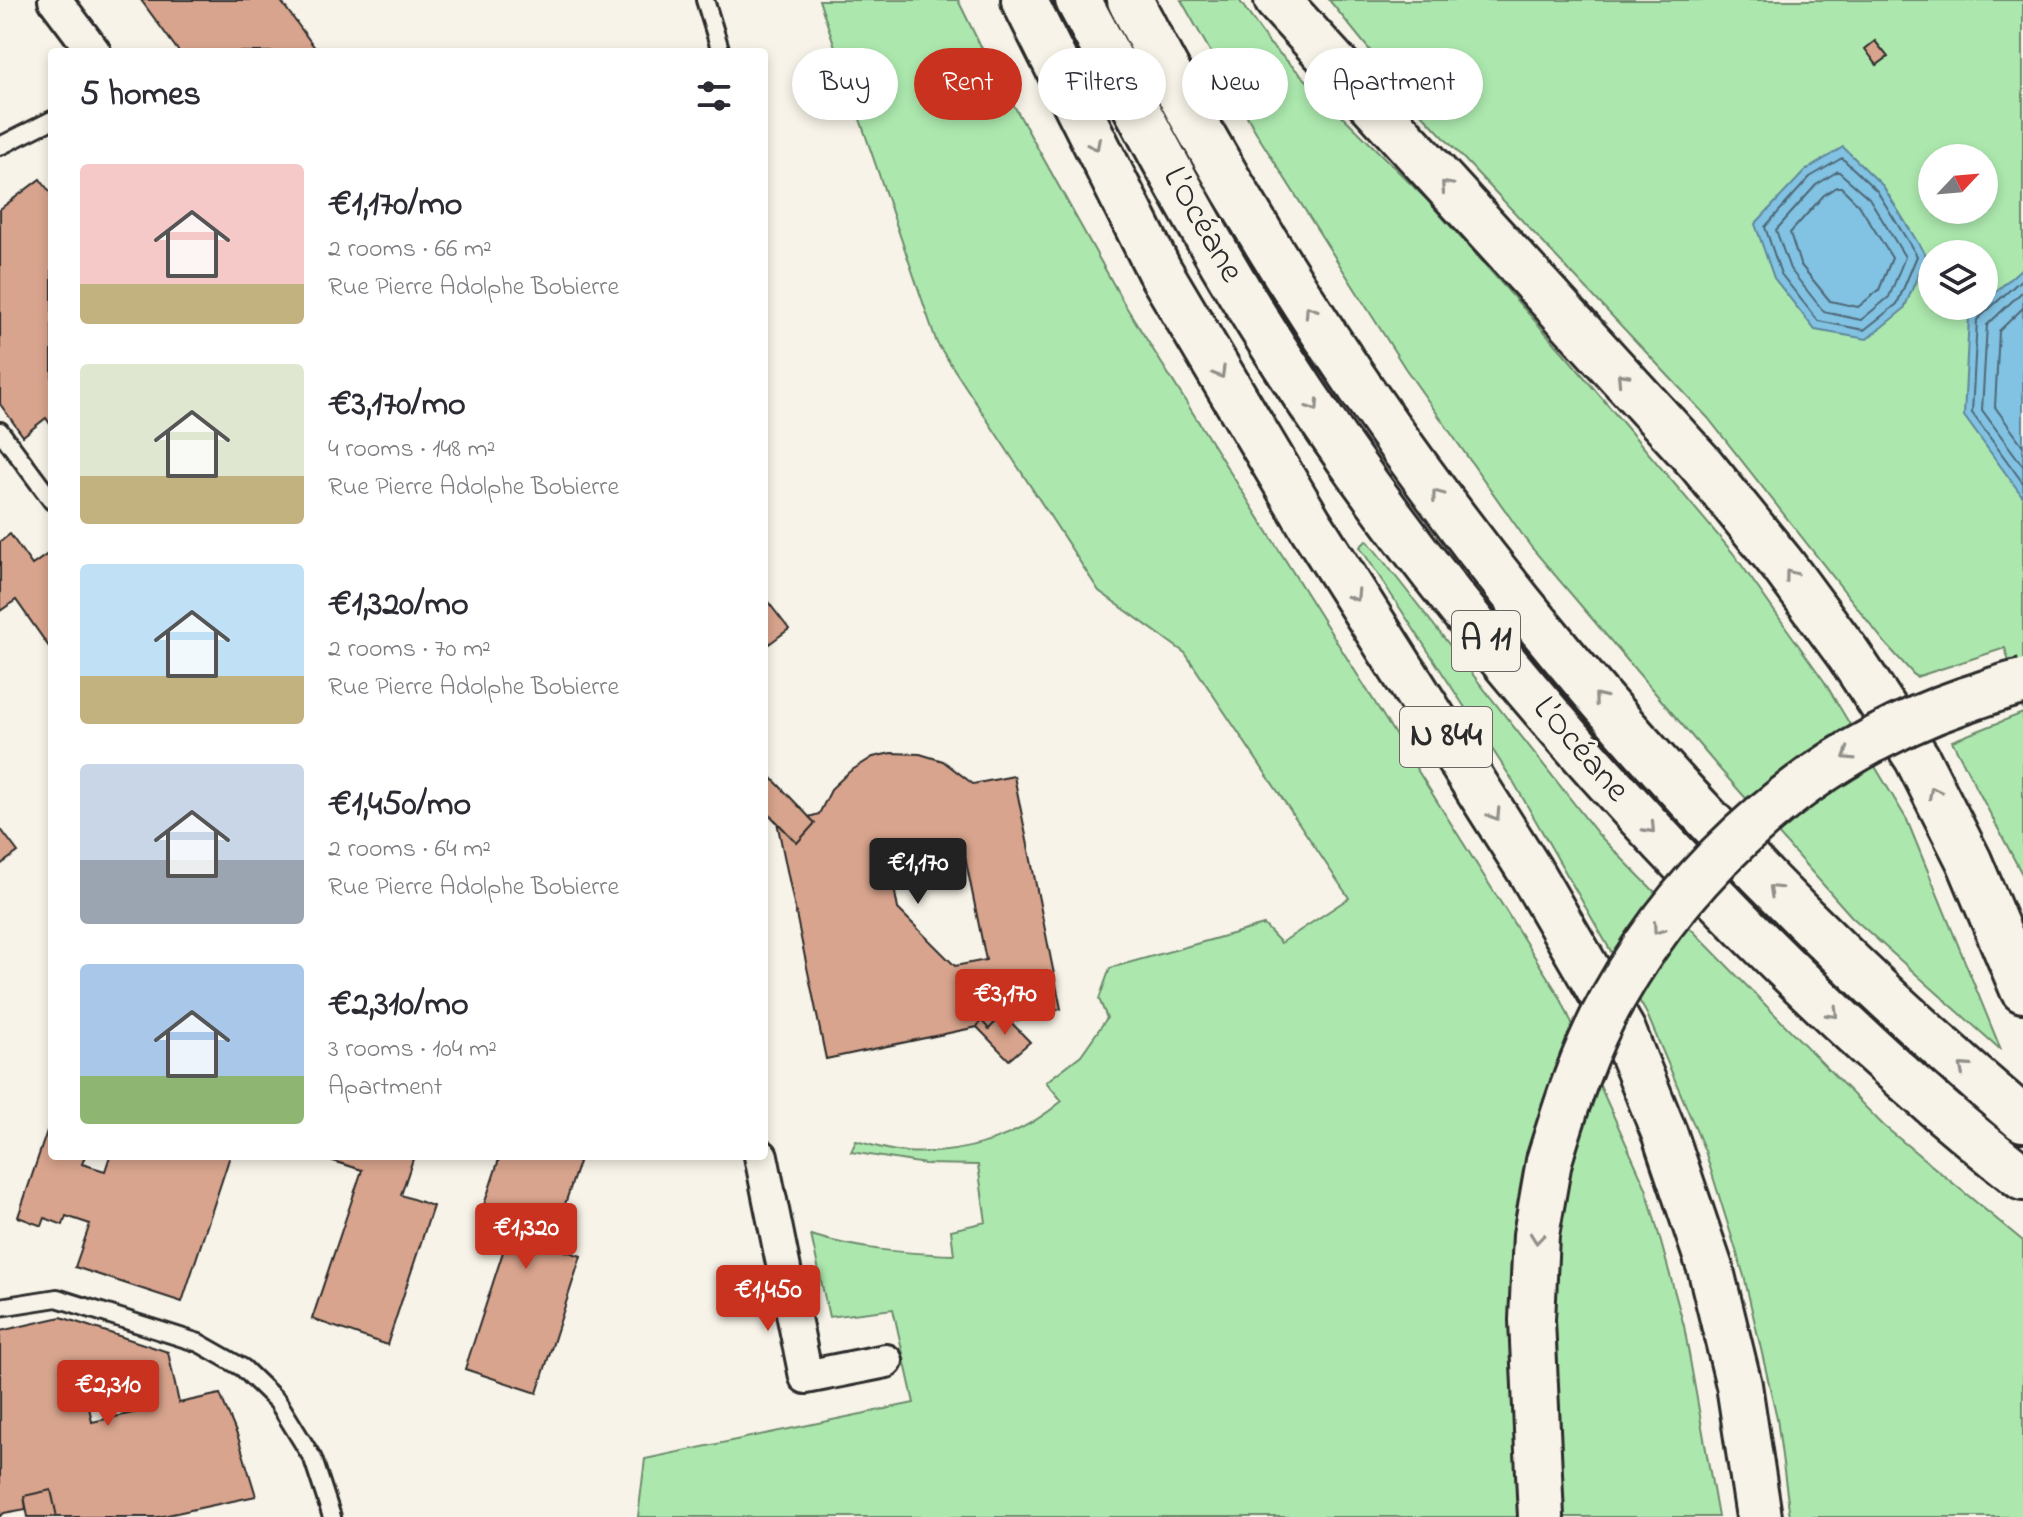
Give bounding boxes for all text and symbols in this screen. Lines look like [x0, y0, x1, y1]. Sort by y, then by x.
chip: Buy [792, 48, 898, 120]
chip: Rent [914, 48, 1022, 120]
chip: Filters [1038, 48, 1166, 120]
chip: New [1182, 48, 1288, 120]
chip: Apartment [1304, 48, 1483, 120]
text: 5 homes [80, 71, 201, 121]
icon: filters [692, 74, 736, 118]
one-way arrow [1086, 137, 1101, 152]
north arrow [1918, 144, 1998, 224]
map controls [1918, 144, 1998, 320]
street label: L’Océane [1148, 157, 1257, 294]
text: €1,170/mo [328, 181, 462, 231]
one-way arrow [1440, 181, 1455, 195]
icon: home [144, 196, 240, 292]
text: 2 rooms · 66 m² [328, 231, 492, 269]
button: layers [1918, 240, 1998, 320]
text: Rue Pierre Adolphe Bobierre [328, 269, 619, 307]
one-way arrow [1305, 305, 1320, 320]
one-way arrow [1210, 365, 1226, 379]
one-way arrow [1617, 372, 1631, 387]
text: €3,170/mo [328, 381, 466, 431]
icon: home [144, 396, 240, 492]
one-way arrow [1304, 398, 1319, 412]
text: 4 rooms · 148 m² [328, 431, 495, 469]
text: Rue Pierre Adolphe Bobierre [328, 469, 619, 507]
one-way arrow [1433, 489, 1447, 503]
one-way arrow [1786, 570, 1800, 584]
text: €1,320/mo [328, 581, 469, 631]
one-way arrow [1346, 587, 1361, 601]
icon: home [144, 596, 240, 692]
road number: A 11 [1452, 611, 1520, 671]
text: 2 rooms · 70 m² [328, 631, 491, 669]
text: Rue Pierre Adolphe Bobierre [328, 669, 619, 707]
street label: L’Océane [1519, 685, 1642, 816]
one-way arrow [1594, 693, 1609, 708]
road number: N 844 [1400, 707, 1492, 767]
one-way arrow [1842, 745, 1857, 760]
text: €1,450/mo [328, 781, 471, 831]
one-way arrow [1928, 785, 1944, 800]
icon: home [144, 796, 240, 892]
one-way arrow [1485, 806, 1500, 821]
one-way arrow [1640, 819, 1655, 833]
text: 2 rooms · 64 m² [328, 831, 491, 869]
pin: €1,170 [853, 838, 983, 906]
text: €1,170 [887, 845, 949, 883]
text: Rue Pierre Adolphe Bobierre [328, 869, 619, 907]
one-way arrow [1769, 885, 1783, 900]
one-way arrow [1653, 920, 1667, 934]
pin: €3,170 [940, 969, 1070, 1037]
text: €3,170 [973, 976, 1037, 1014]
text: €2,310/mo [328, 981, 469, 1031]
icon: home [144, 996, 240, 1092]
one-way arrow [1823, 1004, 1838, 1018]
text: 3 rooms · 104 m² [328, 1031, 497, 1069]
one-way arrow [1958, 1063, 1973, 1078]
text: Apartment [328, 1069, 442, 1107]
pin: €1,320 [461, 1203, 591, 1271]
text: €1,320 [493, 1210, 559, 1248]
one-way arrow [1528, 1232, 1545, 1245]
pin: €1,450 [703, 1265, 833, 1333]
text: €1,450 [734, 1272, 802, 1310]
pin: €2,310 [43, 1360, 173, 1428]
text: €2,310 [75, 1367, 141, 1405]

